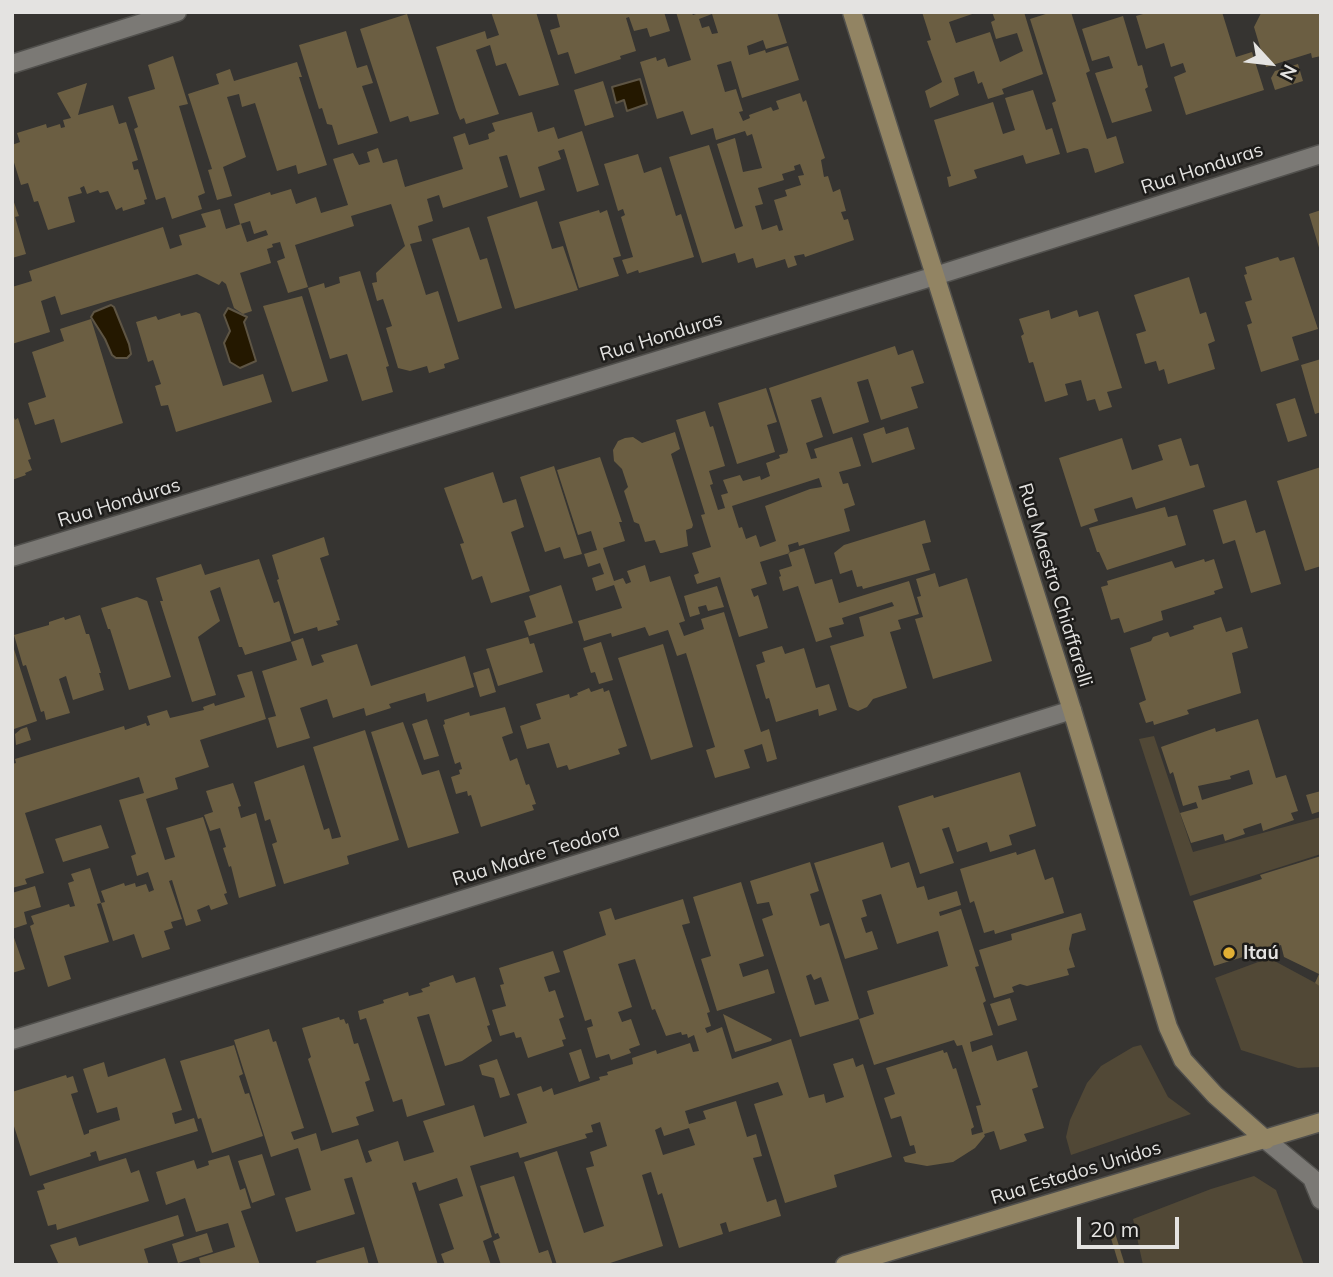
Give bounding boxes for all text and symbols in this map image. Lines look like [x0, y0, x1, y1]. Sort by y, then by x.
north arrow [1235, 28, 1305, 98]
text: N [1275, 61, 1303, 84]
street label: Rua Honduras [1138, 139, 1266, 199]
street label: Rua Honduras [597, 308, 725, 366]
street label: Rua Honduras [55, 474, 183, 532]
street label: Rua Maestro Chiaffarelli [1013, 480, 1097, 690]
street label: Rua Madre Teodora [450, 819, 622, 891]
place label: Itaú [1243, 942, 1279, 964]
marker: Itaú [1221, 945, 1237, 961]
street label: Rua Estados Unidos [988, 1136, 1164, 1210]
scale bar [1081, 1204, 1182, 1248]
text: 20 m [1090, 1216, 1139, 1242]

